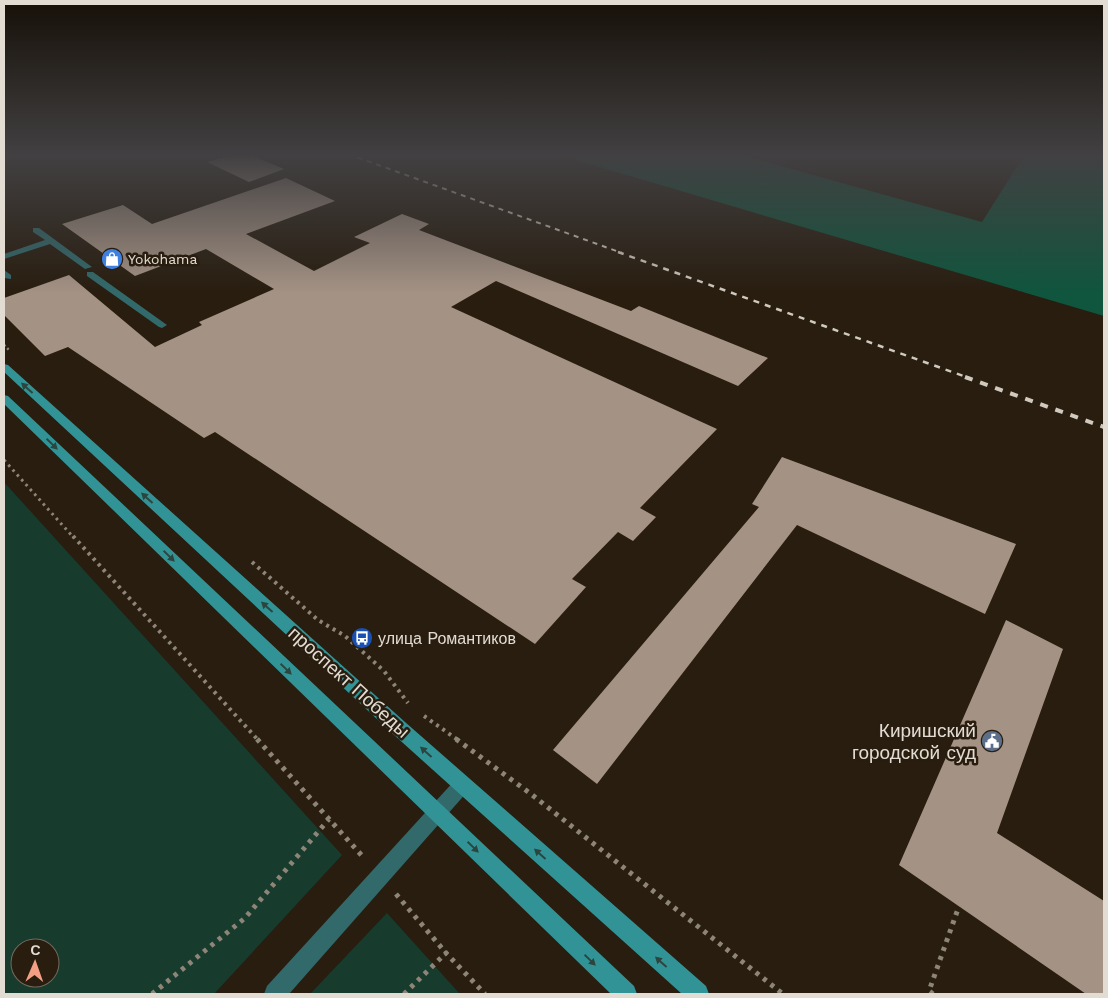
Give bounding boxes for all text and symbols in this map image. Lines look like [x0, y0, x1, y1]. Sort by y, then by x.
shop icon: Yokohama [100, 247, 124, 271]
place label: Yokohama [128, 251, 197, 267]
one-way arrow [22, 382, 34, 394]
one-way arrow [45, 438, 57, 450]
one-way arrow [142, 492, 154, 504]
one-way arrow [163, 550, 175, 562]
one-way arrow [261, 602, 273, 613]
street label: проспект Победы [284, 622, 414, 742]
bus stop icon: улица Романтиков [350, 626, 374, 650]
place label: улица Романтиков [378, 629, 516, 648]
one-way arrow [280, 663, 292, 675]
place label: Киришский городской суд [852, 719, 976, 764]
public building icon: Киришский городской суд [980, 729, 1004, 753]
one-way arrow [420, 746, 432, 758]
one-way arrow [466, 841, 478, 853]
one-way arrow [534, 848, 546, 860]
north arrow [10, 938, 60, 988]
text: С [30, 942, 41, 958]
one-way arrow [583, 953, 595, 965]
one-way arrow [656, 956, 668, 968]

